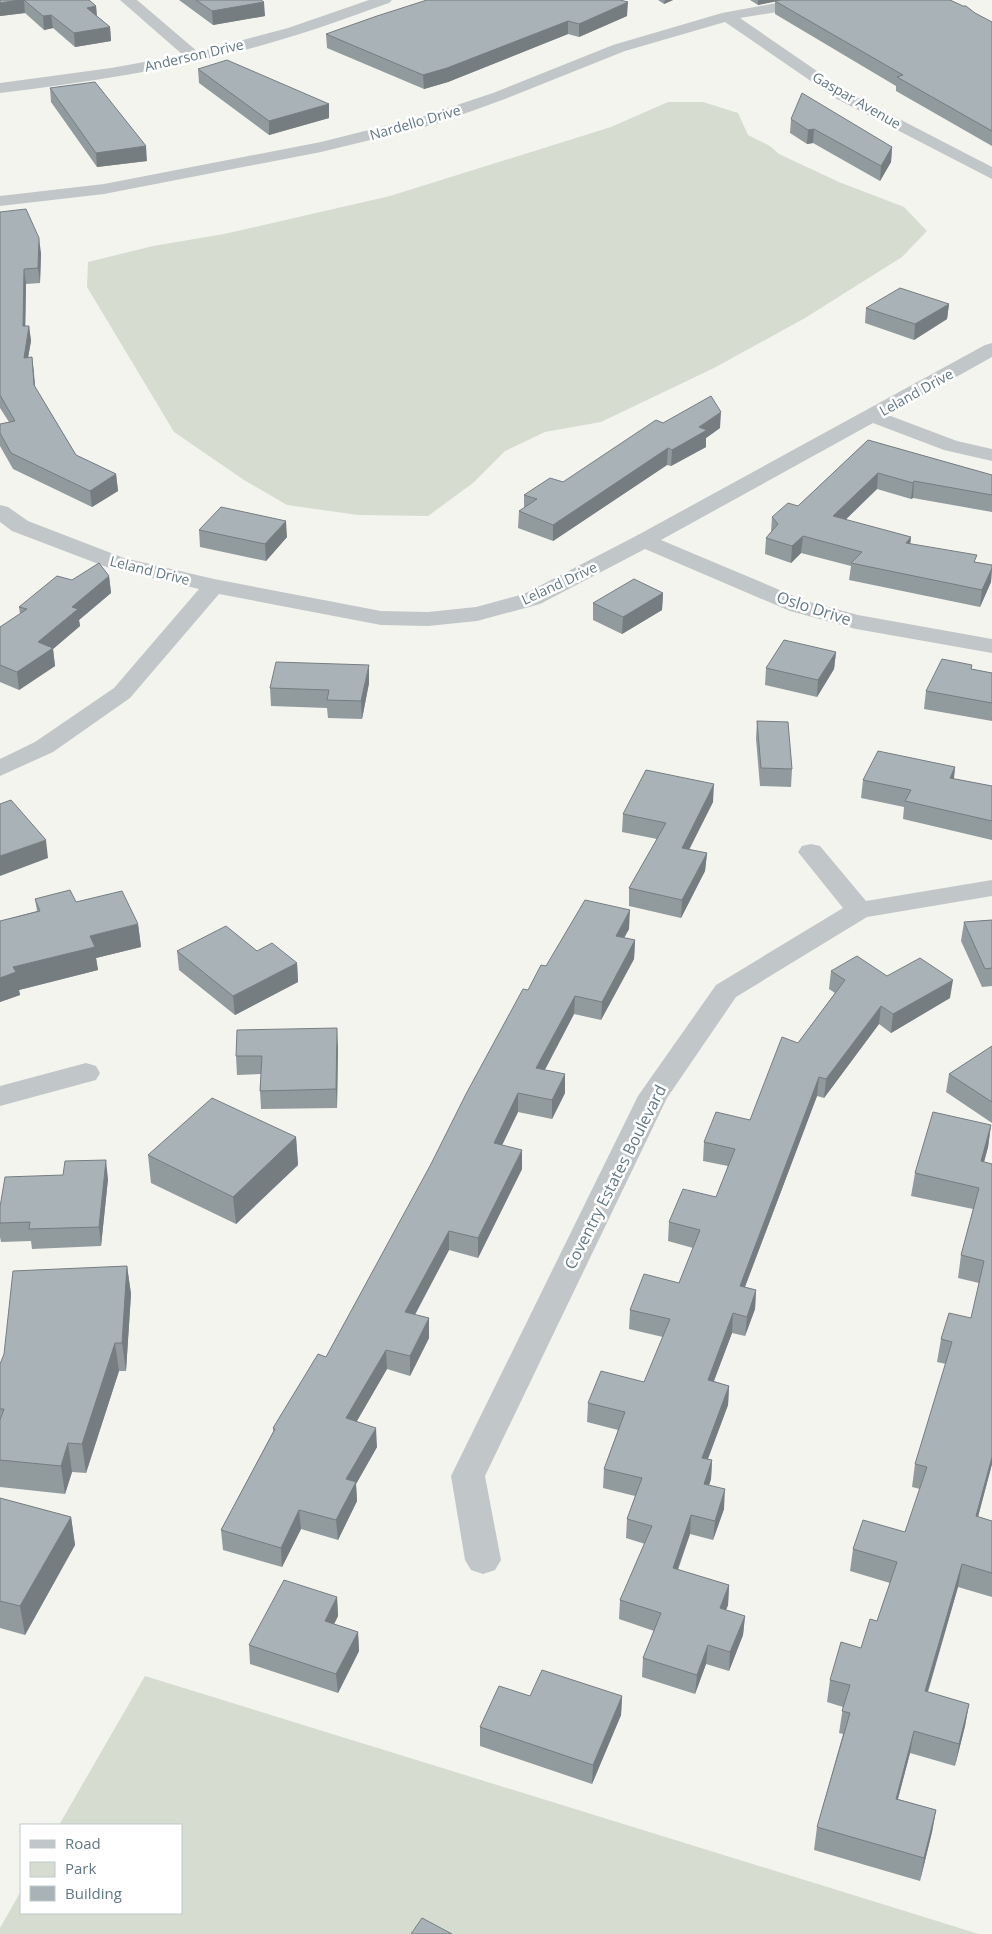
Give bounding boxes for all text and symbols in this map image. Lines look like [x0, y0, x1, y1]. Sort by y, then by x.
street label: Anderson Drive [143, 34, 246, 76]
street label: Gaspar Avenue [809, 67, 905, 133]
street label: Nardello Drive [367, 100, 463, 144]
street label: Leland Drive [876, 364, 956, 420]
street label: Leland Drive [108, 551, 192, 589]
street label: Leland Drive [518, 557, 600, 609]
street label: Oslo Drive [774, 586, 854, 630]
street label: Coventry Estates Boulevard [559, 1081, 671, 1273]
legend [20, 1824, 182, 1914]
text: Road [65, 1833, 101, 1853]
text: Park [65, 1858, 96, 1878]
text: Building [65, 1883, 122, 1903]

